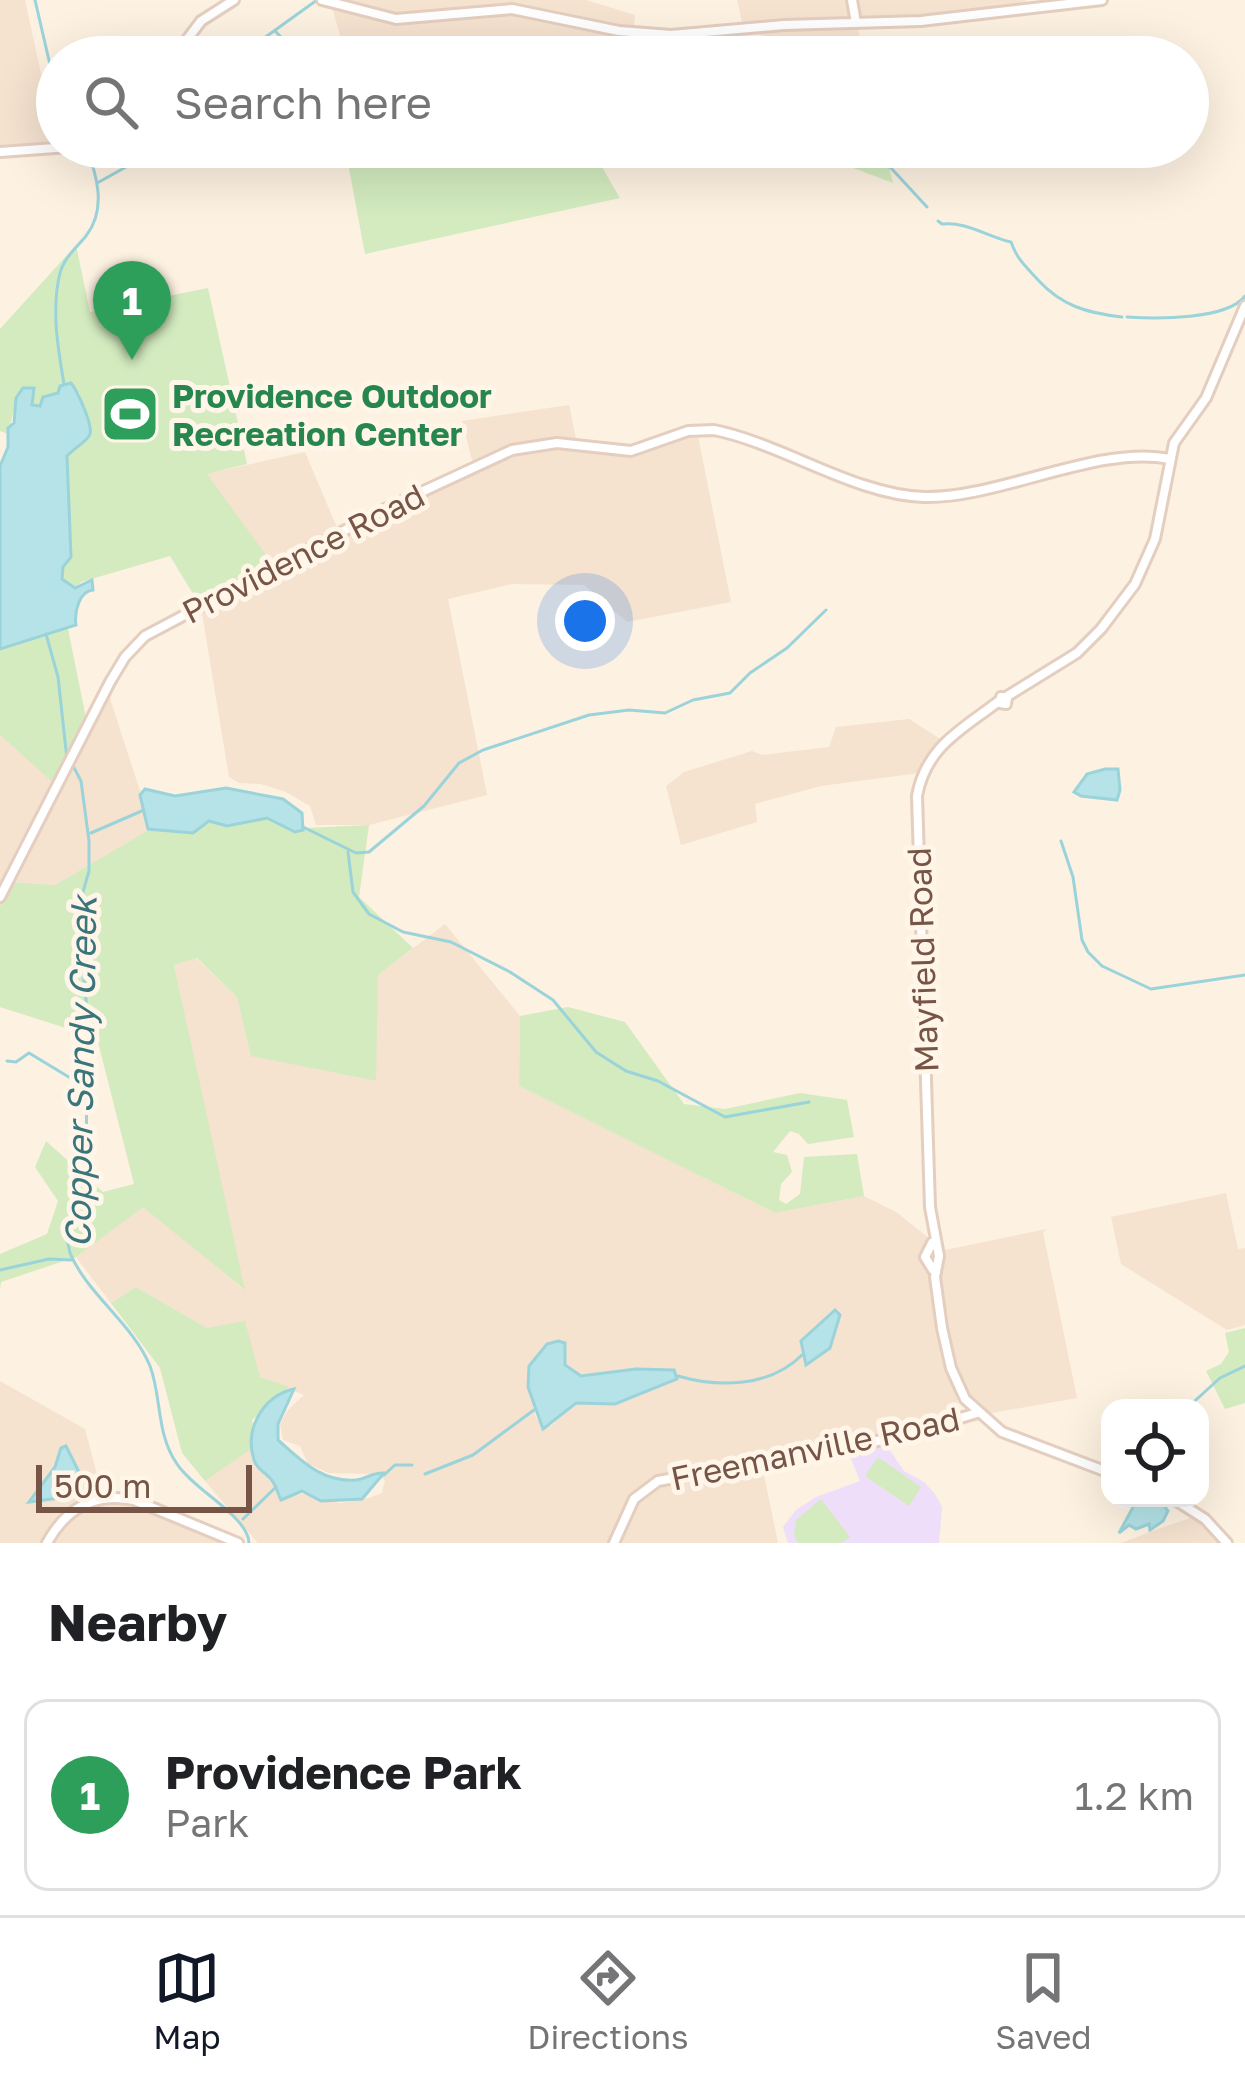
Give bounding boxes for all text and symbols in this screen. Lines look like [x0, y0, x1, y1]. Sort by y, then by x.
search box [36, 36, 1209, 168]
icon: search [78, 69, 144, 135]
text: Search here [174, 75, 432, 129]
pin: 1 [93, 261, 171, 360]
place label: Providence Outdoor Recreation Center [172, 376, 492, 453]
sports icon: Providence Outdoor Recreation Center [99, 383, 161, 445]
street label: Providence Road [175, 475, 431, 631]
your location [555, 591, 615, 651]
street label: Mayfield Road [899, 847, 945, 1073]
water label: Copper Sandy Creek [55, 892, 105, 1248]
street label: Freemanville Road [667, 1398, 963, 1498]
map controls [1101, 1399, 1209, 1507]
button: locate [1101, 1399, 1209, 1507]
scale bar [36, 1459, 252, 1512]
text: 500 m [54, 1466, 152, 1505]
text: Nearby [48, 1591, 227, 1652]
text: Providence Park [165, 1745, 522, 1799]
text: 1 [80, 1772, 100, 1819]
text: 1.2 km [1074, 1772, 1194, 1819]
text: Park [165, 1799, 249, 1846]
tab: Map [153, 1945, 221, 2056]
tab: Directions [527, 1945, 689, 2056]
tab: Saved [995, 1945, 1092, 2056]

